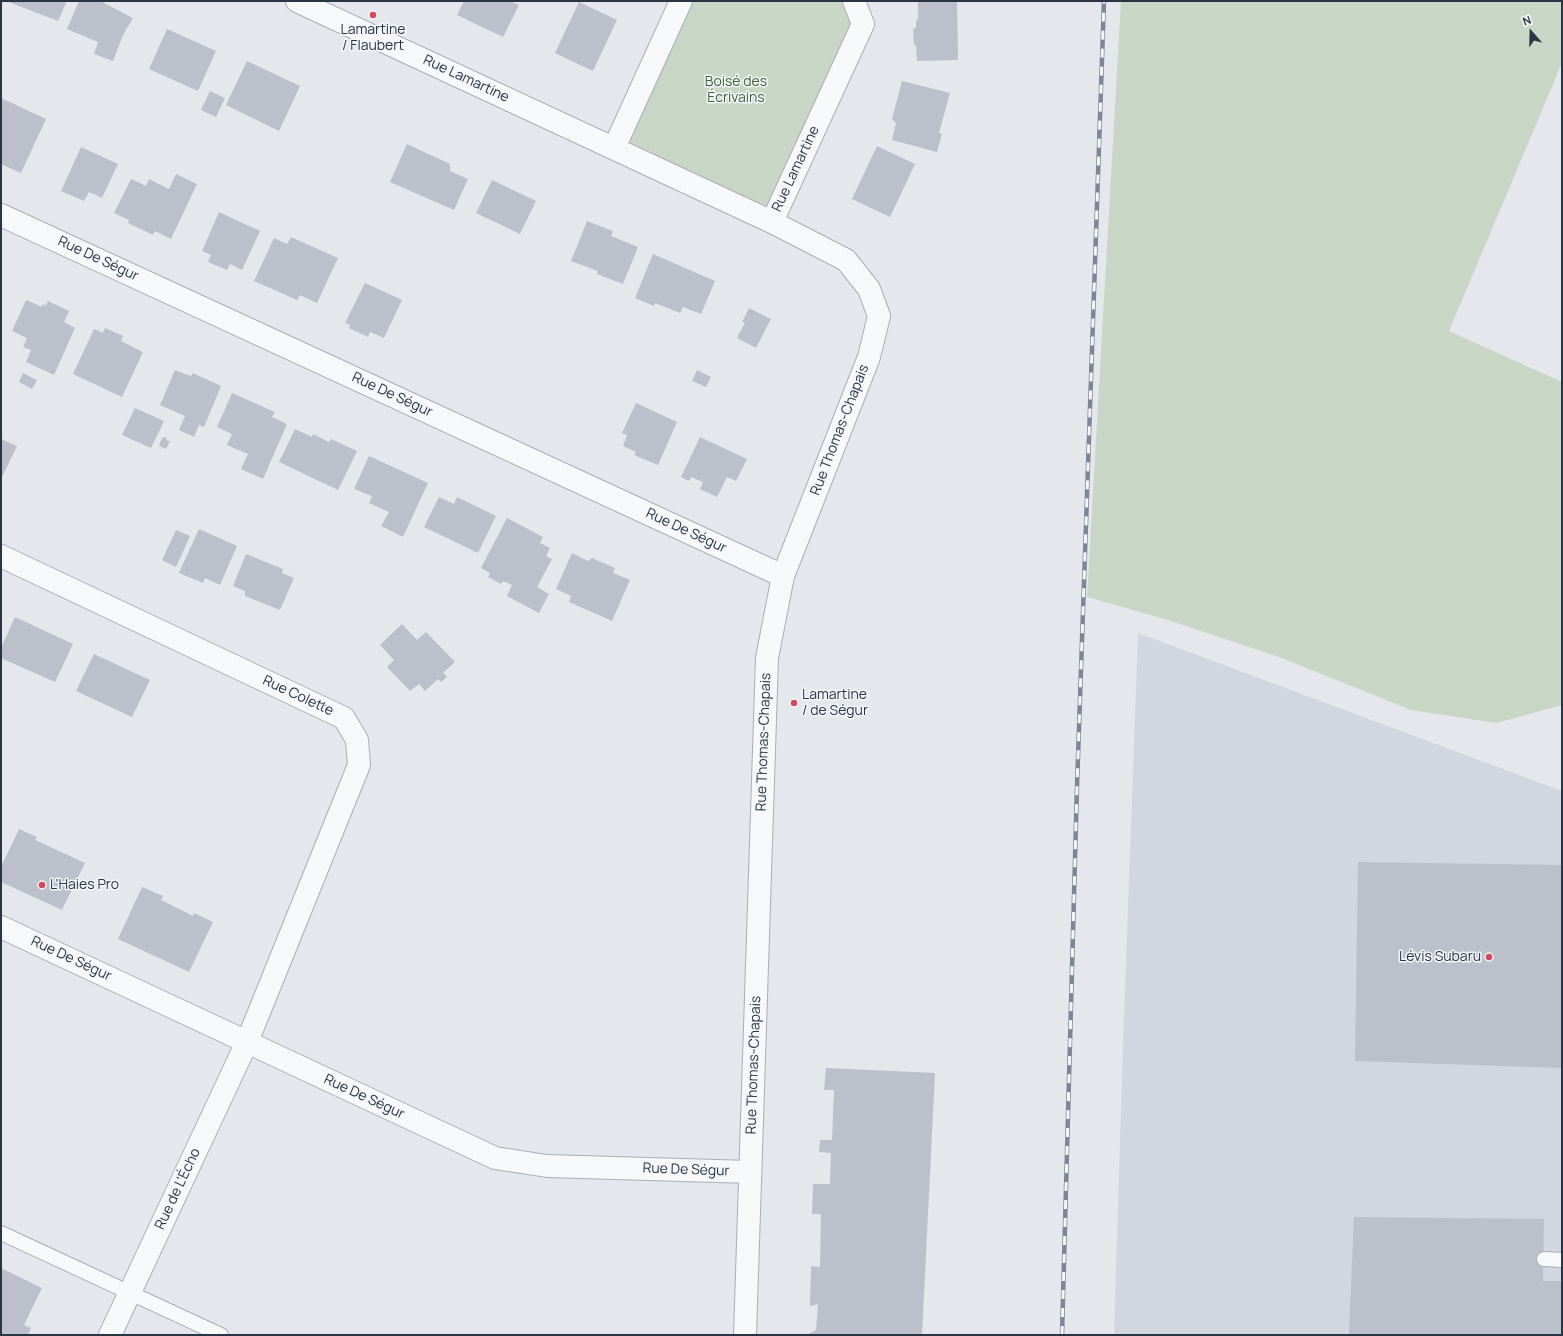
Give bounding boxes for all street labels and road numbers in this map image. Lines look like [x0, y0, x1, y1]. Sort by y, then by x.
street label: Rue Lamartine [420, 52, 512, 106]
street label: Rue Lamartine [769, 123, 823, 215]
street label: Rue De Ségur [55, 233, 141, 285]
street label: Rue Thomas-Chapais [807, 362, 873, 498]
street label: Rue De Ségur [349, 369, 435, 421]
street label: Rue De Ségur [643, 505, 729, 557]
street label: Rue Colette [260, 672, 336, 720]
street label: Rue Thomas-Chapais [753, 672, 775, 812]
street label: Rue De Ségur [28, 933, 114, 985]
street label: Rue Thomas-Chapais [743, 995, 765, 1135]
street label: Rue De Ségur [321, 1071, 407, 1123]
street label: Rue de L'Écho [152, 1145, 204, 1233]
street label: Rue De Ségur [642, 1160, 730, 1180]

